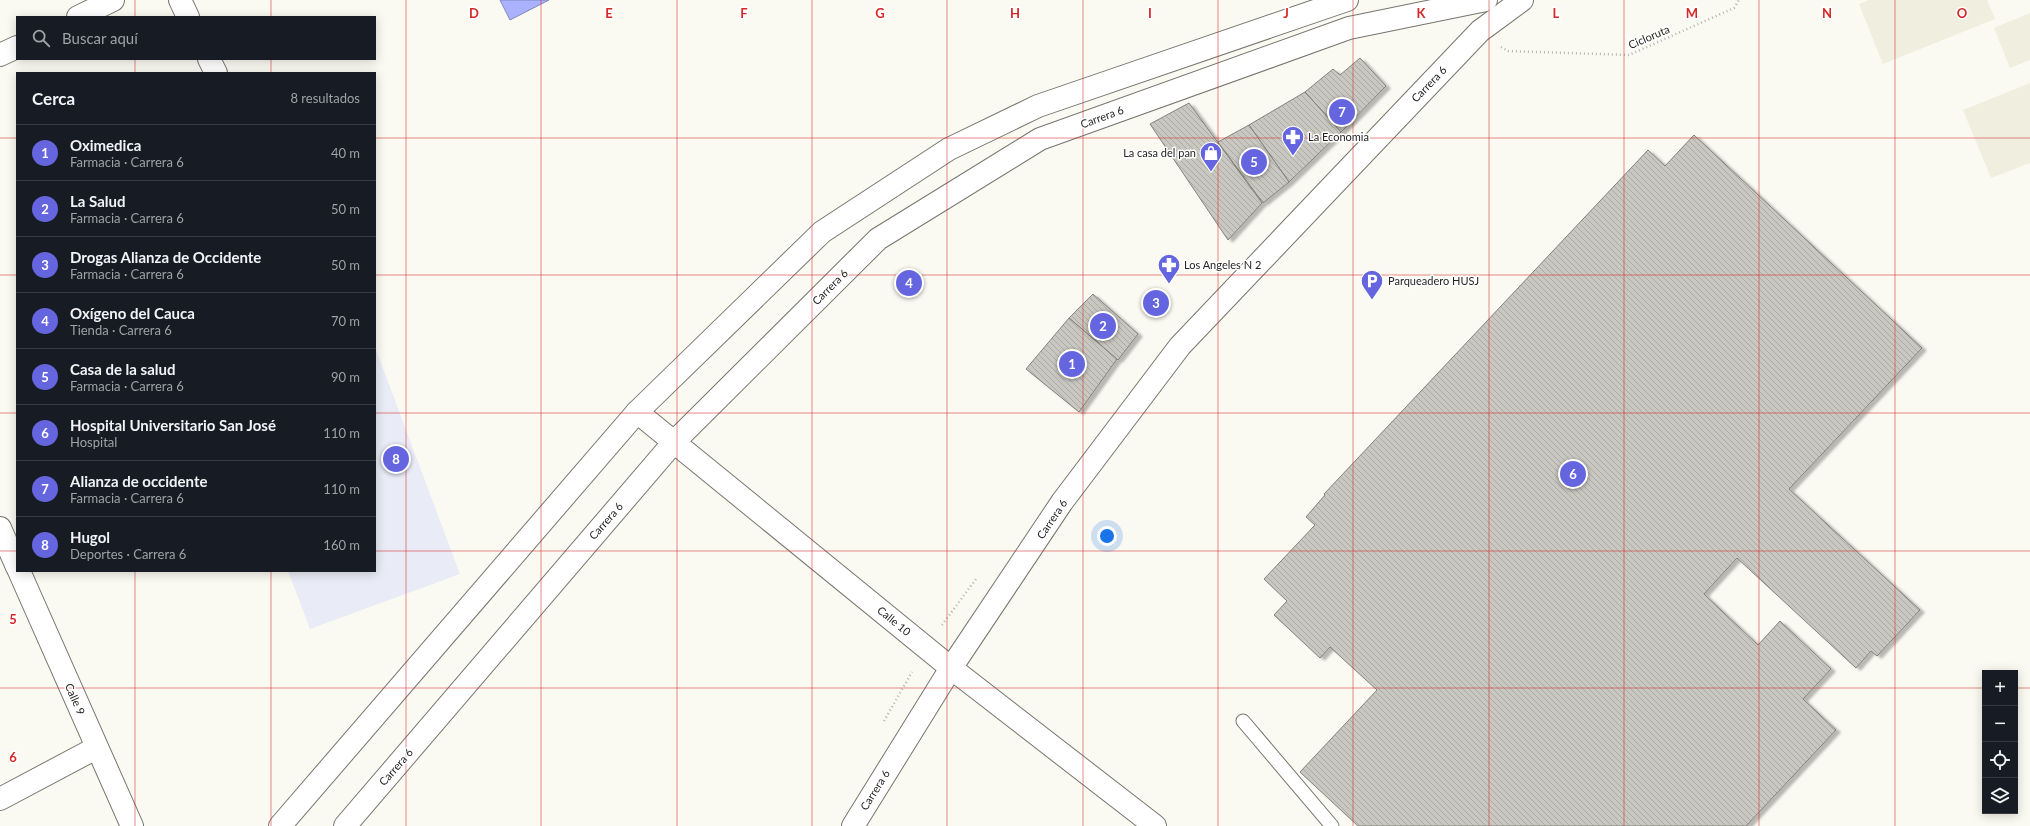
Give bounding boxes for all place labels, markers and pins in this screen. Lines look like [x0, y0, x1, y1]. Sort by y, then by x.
pin: 7 [1329, 97, 1355, 127]
pharmacy icon: La Economia [1280, 124, 1306, 157]
place label: La Economia [1308, 130, 1369, 143]
shop icon: La casa del pan [1198, 140, 1224, 173]
place label: La casa del pan [1123, 146, 1196, 159]
pin: 5 [1241, 147, 1267, 177]
pharmacy icon: Los Angeles N 2 [1156, 252, 1182, 285]
place label: Los Angeles N 2 [1184, 258, 1261, 271]
pin: 4 [896, 268, 922, 298]
parking icon: Parqueadero HUSJ [1359, 268, 1385, 301]
place label: Parqueadero HUSJ [1388, 274, 1479, 287]
pin: 3 [1143, 288, 1169, 318]
pin: 2 [1090, 311, 1116, 341]
pin: 1 [1059, 349, 1085, 379]
pin: 8 [383, 444, 409, 474]
pin: 6 [1560, 459, 1586, 489]

